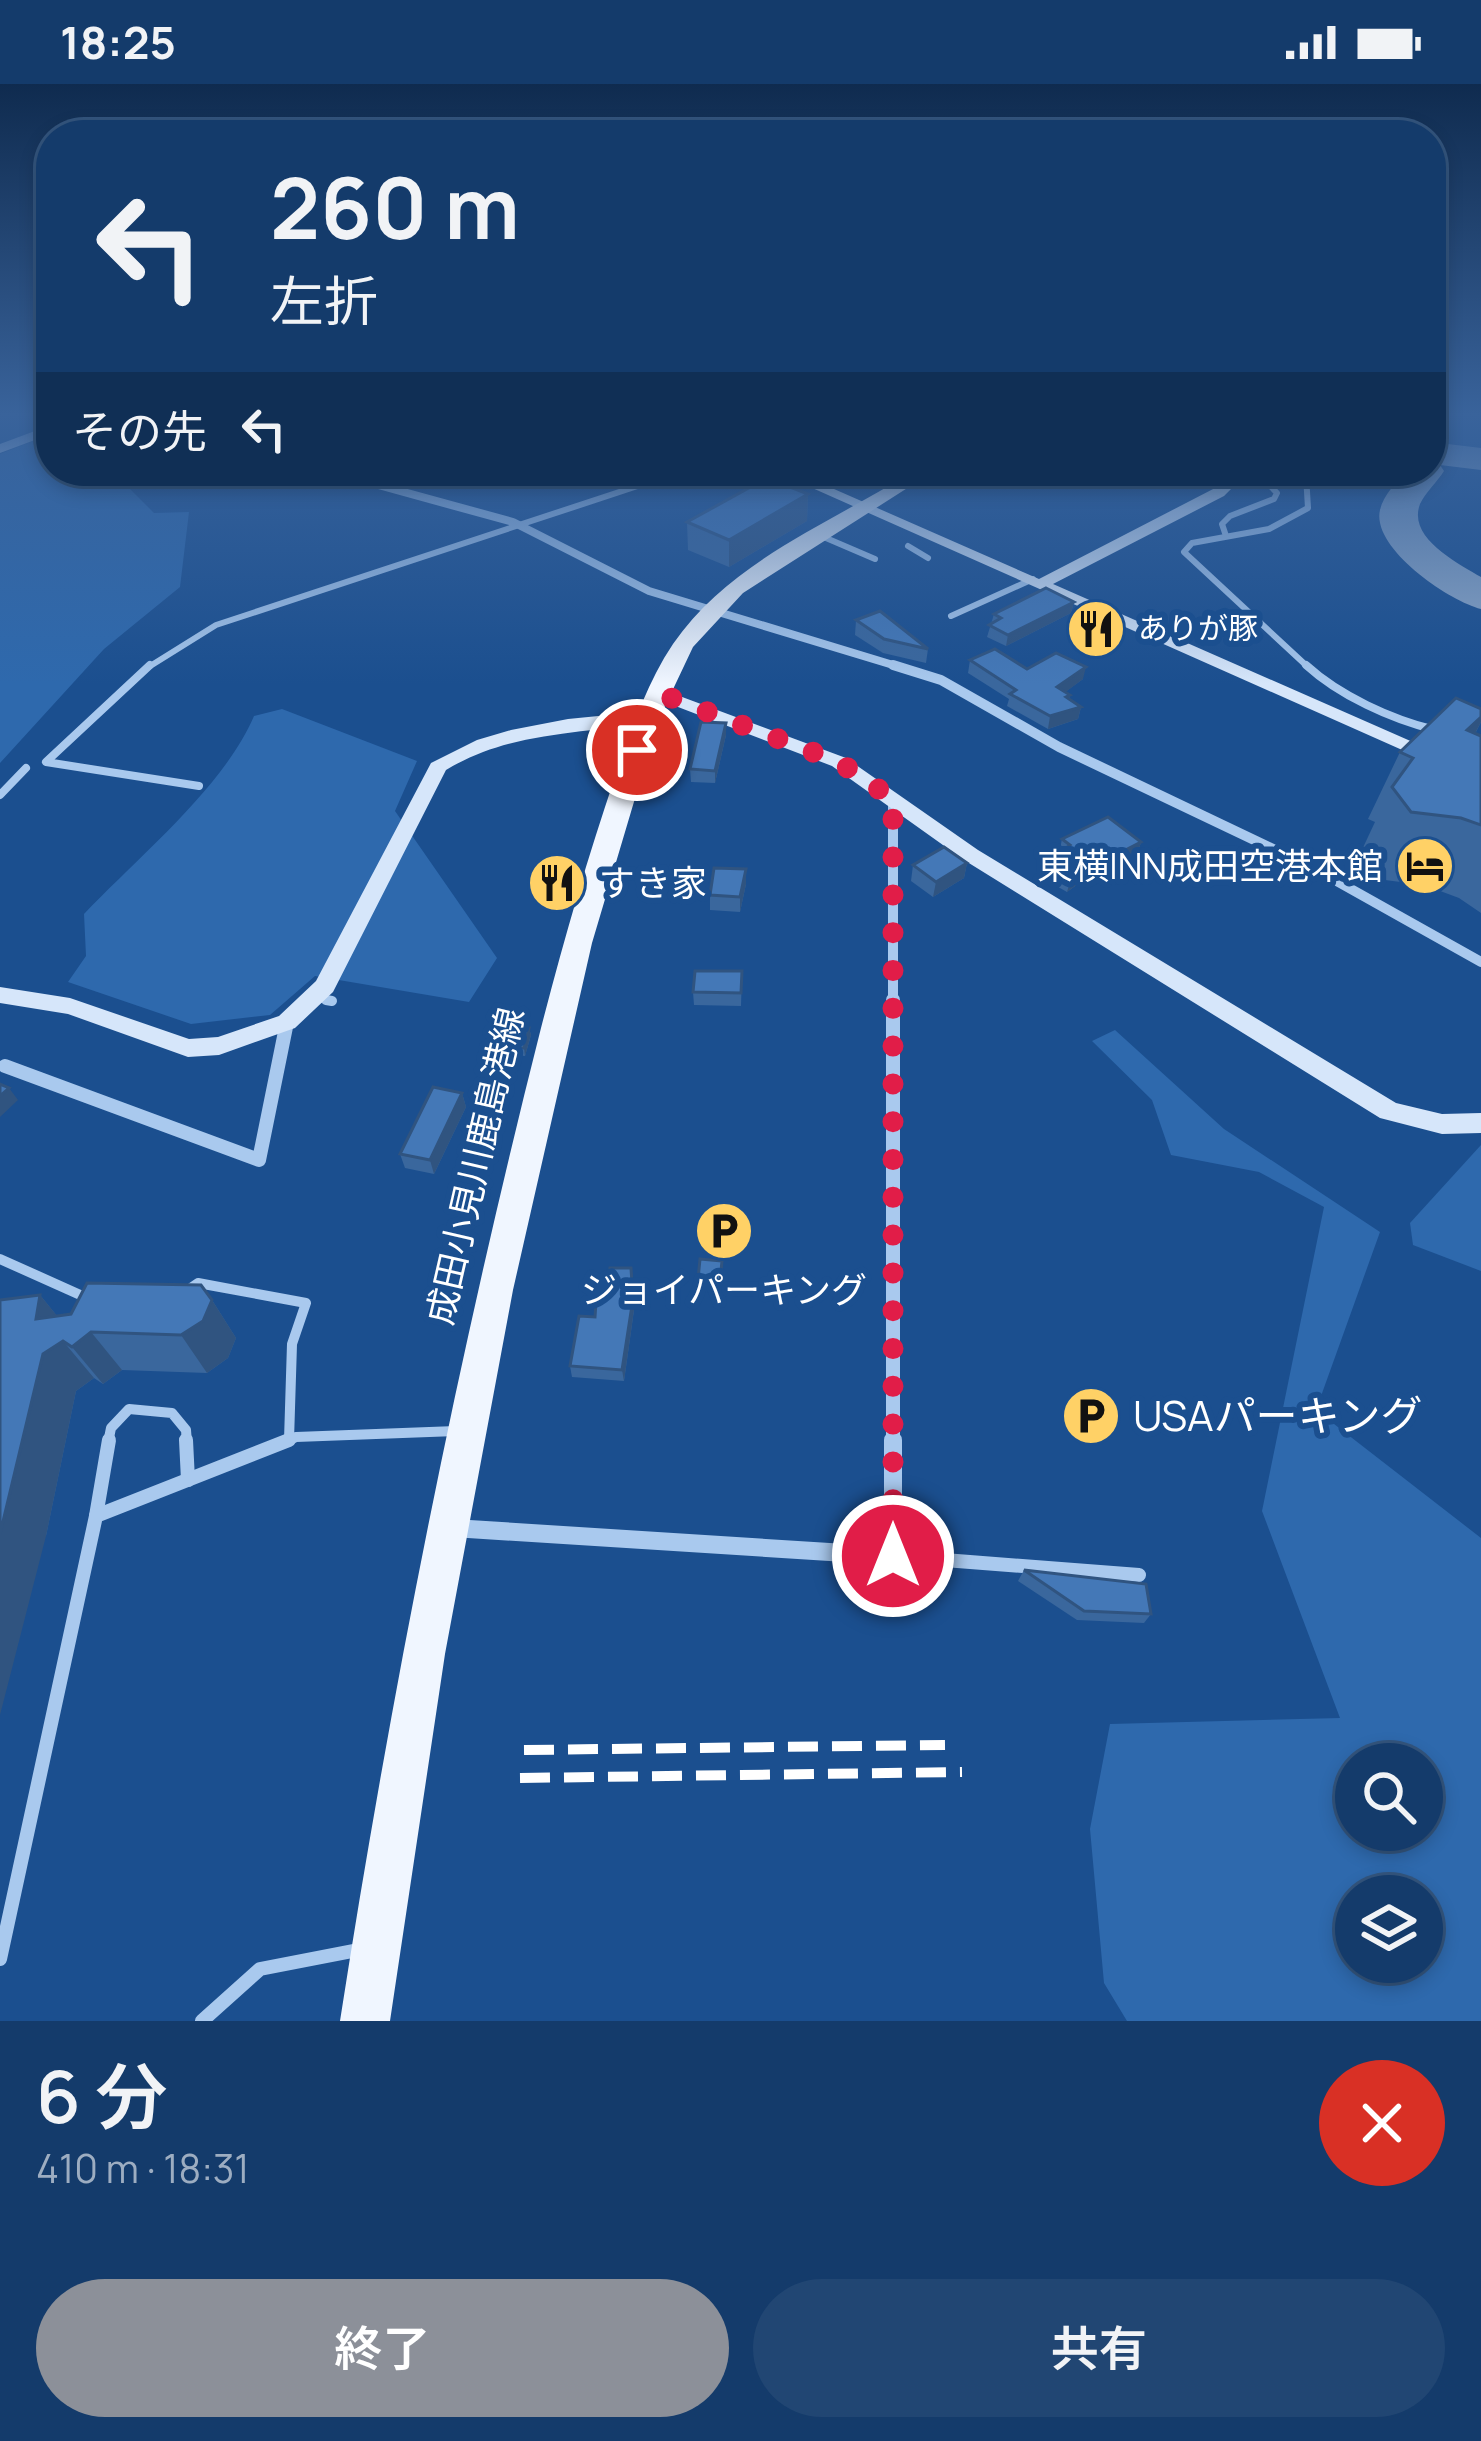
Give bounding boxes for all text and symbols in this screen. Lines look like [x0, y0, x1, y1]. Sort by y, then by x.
text: 18:25 [60, 11, 176, 73]
text: 260 m [270, 149, 520, 264]
icon: left [72, 168, 228, 324]
text: 左折 [270, 263, 378, 337]
icon: left [231, 396, 297, 462]
text: その先 [72, 400, 207, 462]
restaurant icon: ありが豚 [1065, 598, 1127, 660]
place label: ありが豚 [1138, 607, 1258, 648]
pin [586, 699, 688, 801]
icon: arrive [604, 717, 670, 783]
hotel icon: 東横INN成田空港本館 [1394, 835, 1456, 897]
place label: 東横INN成田空港本館 [1037, 841, 1383, 890]
restaurant icon: すき家 [526, 852, 588, 914]
place label: すき家 [599, 858, 707, 907]
street label: 成田小見川鹿島港線 [414, 1003, 535, 1329]
parking icon: ジョイパーキング [693, 1200, 755, 1262]
place label: ジョイパーキング [581, 1265, 867, 1314]
parking icon: USAパーキング [1060, 1385, 1122, 1447]
place label: USAパーキング [1133, 1386, 1422, 1444]
position arrow [830, 1493, 956, 1619]
map controls [1335, 1743, 1443, 1983]
button: search [1335, 1743, 1443, 1851]
button: layers [1335, 1875, 1443, 1983]
text: 6 分 [36, 2046, 167, 2145]
button: close [1319, 2060, 1445, 2186]
text: 410 m · 18:31 [36, 2141, 250, 2195]
button: 終了 [36, 2279, 729, 2417]
button: 共有 [753, 2279, 1445, 2417]

